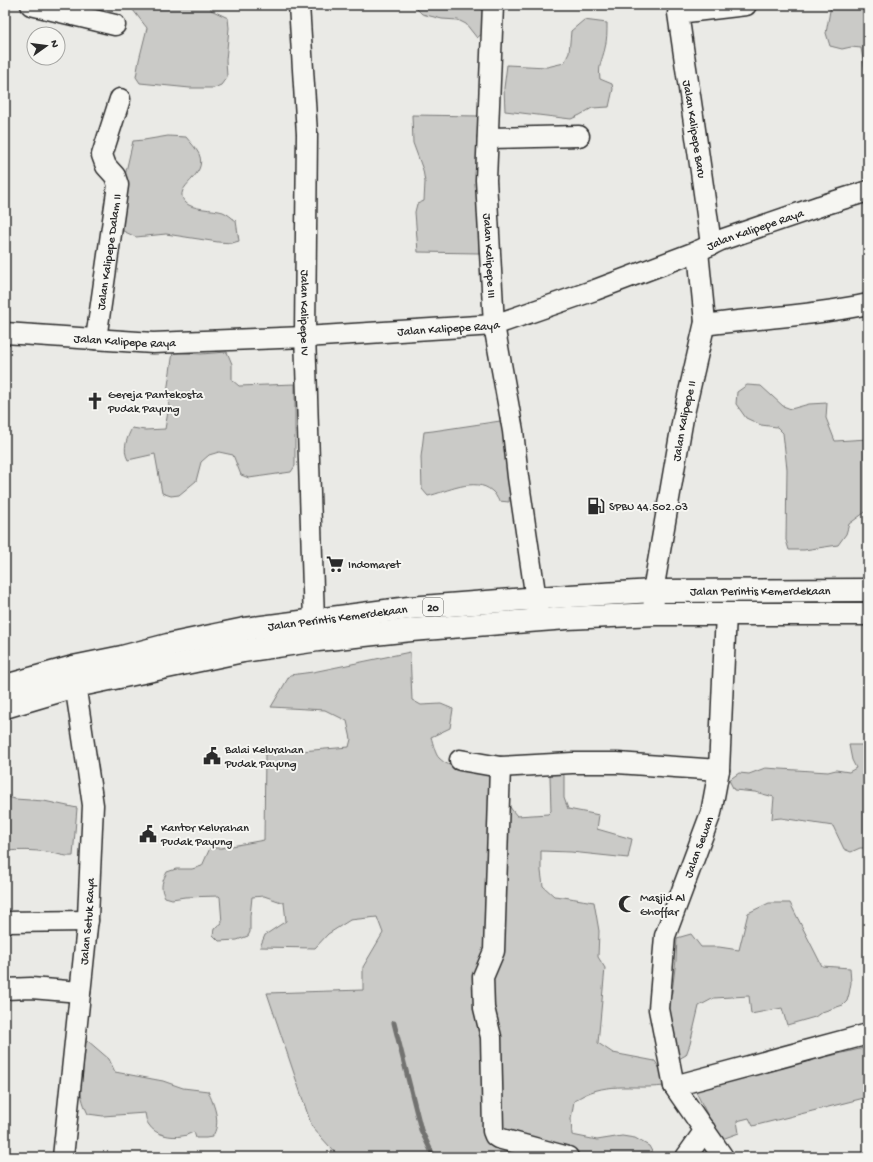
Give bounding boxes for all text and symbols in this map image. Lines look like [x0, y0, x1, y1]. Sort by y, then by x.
north arrow [26, 26, 66, 66]
text: N [47, 39, 60, 49]
street label: Jalan Kalipepe Baru [678, 79, 708, 180]
street label: Jalan Kalipepe Dalam II [95, 193, 126, 311]
street label: Jalan Kalipepe Raya [705, 207, 806, 255]
street label: Jalan Kalipepe III [479, 213, 498, 299]
street label: Jalan Kalipepe IV [296, 270, 311, 356]
street label: Jalan Kalipepe Raya [397, 318, 502, 340]
street label: Jalan Kalipepe Raya [73, 333, 176, 352]
street label: Jalan Kalipepe II [671, 379, 700, 463]
place label: Gereja Pantekosta Pudak Payung [107, 389, 203, 417]
church icon: Gereja Pantekosta Pudak Payung [85, 391, 105, 411]
fuel station icon: SPBU 44.502.03 [586, 496, 606, 516]
place label: SPBU 44.502.03 [609, 501, 688, 515]
supermarket icon: Indomaret [325, 554, 345, 574]
place label: Indomaret [348, 559, 401, 573]
street label: Jalan Perintis Kemerdekaan [690, 585, 831, 600]
road number: 20 [423, 598, 443, 616]
street label: Jalan Perintis Kemerdekaan [267, 603, 409, 635]
place label: Balai Kelurahan Pudak Payung [224, 744, 304, 772]
public building icon: Balai Kelurahan Pudak Payung [202, 746, 222, 766]
street label: Jalan Sewan [682, 815, 718, 880]
place label: Kantor Kelurahan Pudak Payung [160, 822, 249, 850]
public building icon: Kantor Kelurahan Pudak Payung [138, 824, 158, 844]
street label: Jalan Setuk Raya [78, 877, 99, 965]
place label: Masjid Al Ghoffar [640, 892, 685, 920]
mosque icon: Masjid Al Ghoffar [617, 894, 637, 914]

